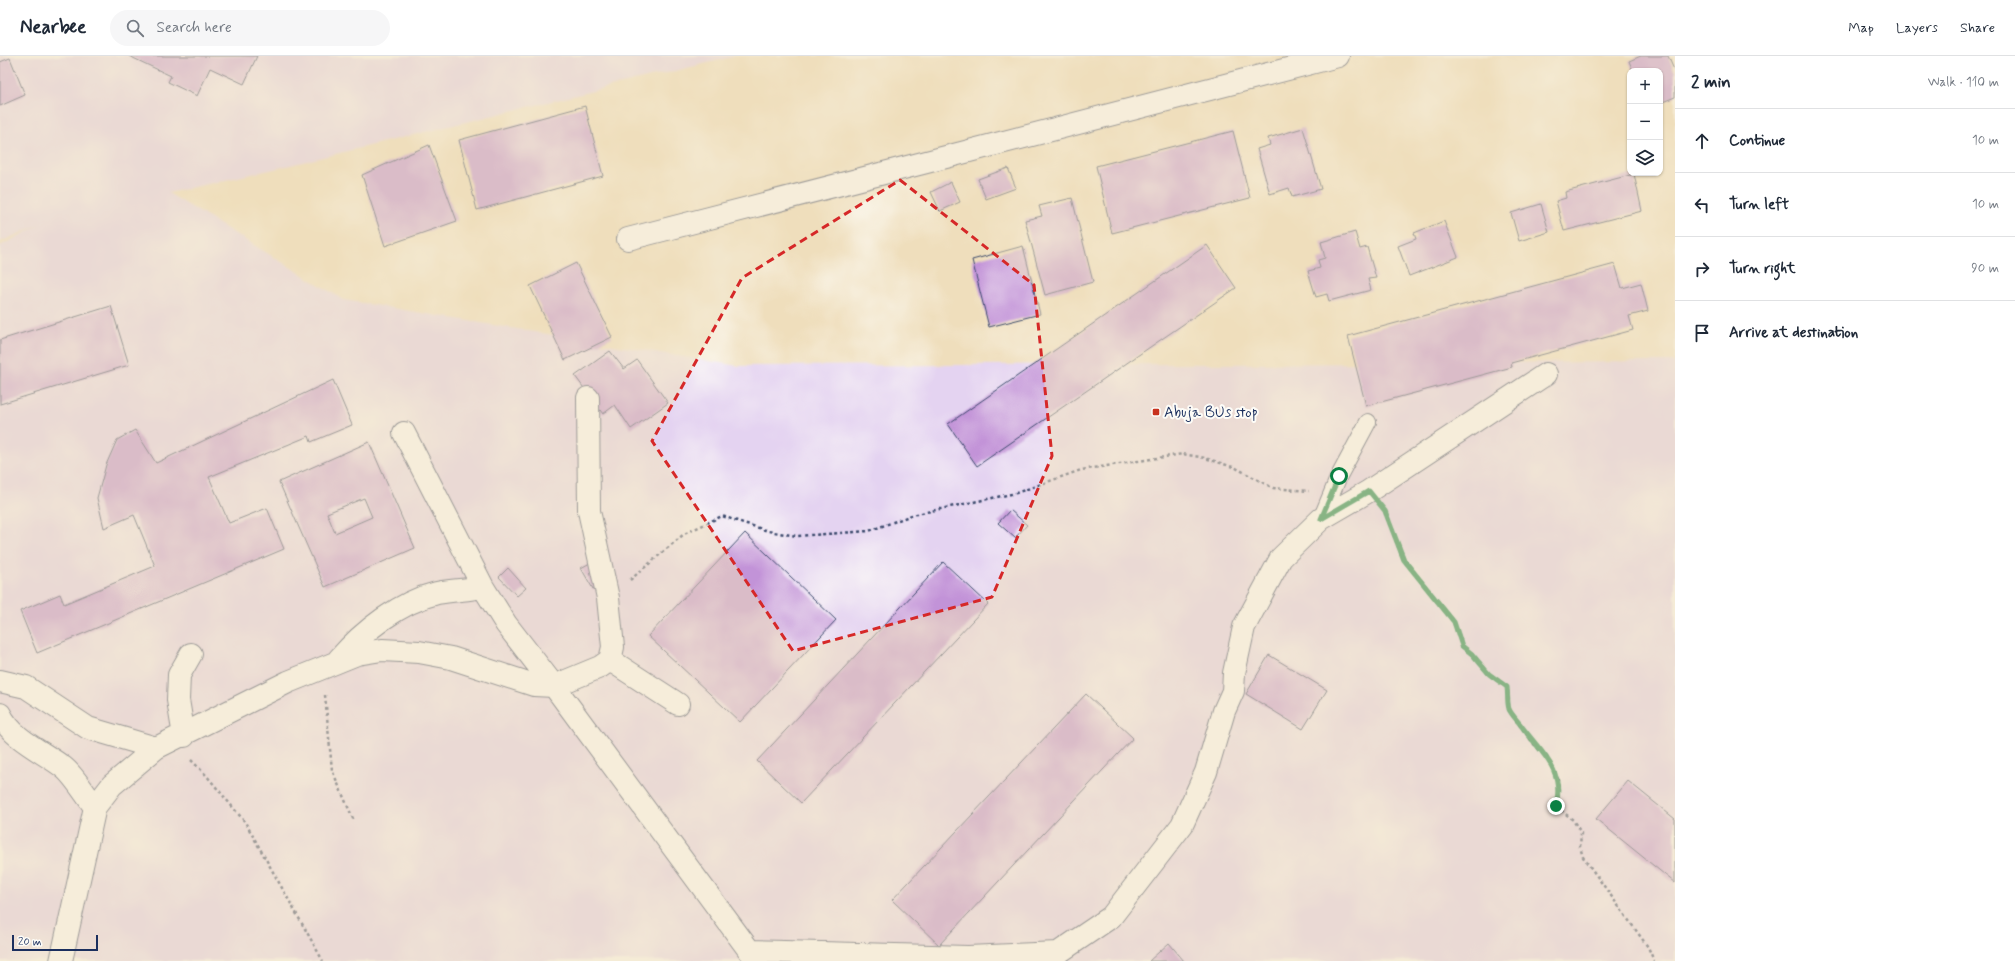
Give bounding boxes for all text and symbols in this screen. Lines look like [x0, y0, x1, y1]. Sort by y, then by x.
search box [110, 10, 390, 46]
text: Nearbee [20, 15, 86, 40]
icon: search [124, 17, 146, 39]
text: Search here [156, 18, 232, 38]
text: Map [1848, 19, 1874, 37]
text: Layers [1896, 19, 1938, 37]
text: Share [1960, 19, 1995, 37]
map controls [1627, 68, 1663, 176]
button: + [1627, 68, 1663, 104]
text: 2 min [1691, 71, 1731, 93]
text: Walk · 110 m [1928, 74, 1999, 91]
button: − [1627, 104, 1663, 140]
icon: ahead [1691, 130, 1713, 152]
text: Continue [1729, 131, 1785, 151]
text: 10 m [1972, 132, 1999, 149]
button: layers [1627, 140, 1663, 176]
icon: left [1691, 194, 1713, 216]
text: Turn left [1729, 195, 1789, 215]
text: 10 m [1972, 196, 1999, 213]
icon: right [1691, 258, 1713, 280]
text: Turn right [1729, 259, 1796, 279]
text: 90 m [1971, 260, 1999, 277]
icon: arrive [1691, 322, 1713, 344]
text: Arrive at destination [1729, 323, 1858, 343]
place label: Abuja BUs stop [1164, 403, 1258, 423]
marker: Abuja BUs stop [1151, 407, 1161, 417]
route start [1330, 467, 1348, 485]
route end [1547, 797, 1565, 815]
scale bar [12, 933, 98, 952]
text: 20 m [18, 935, 41, 949]

